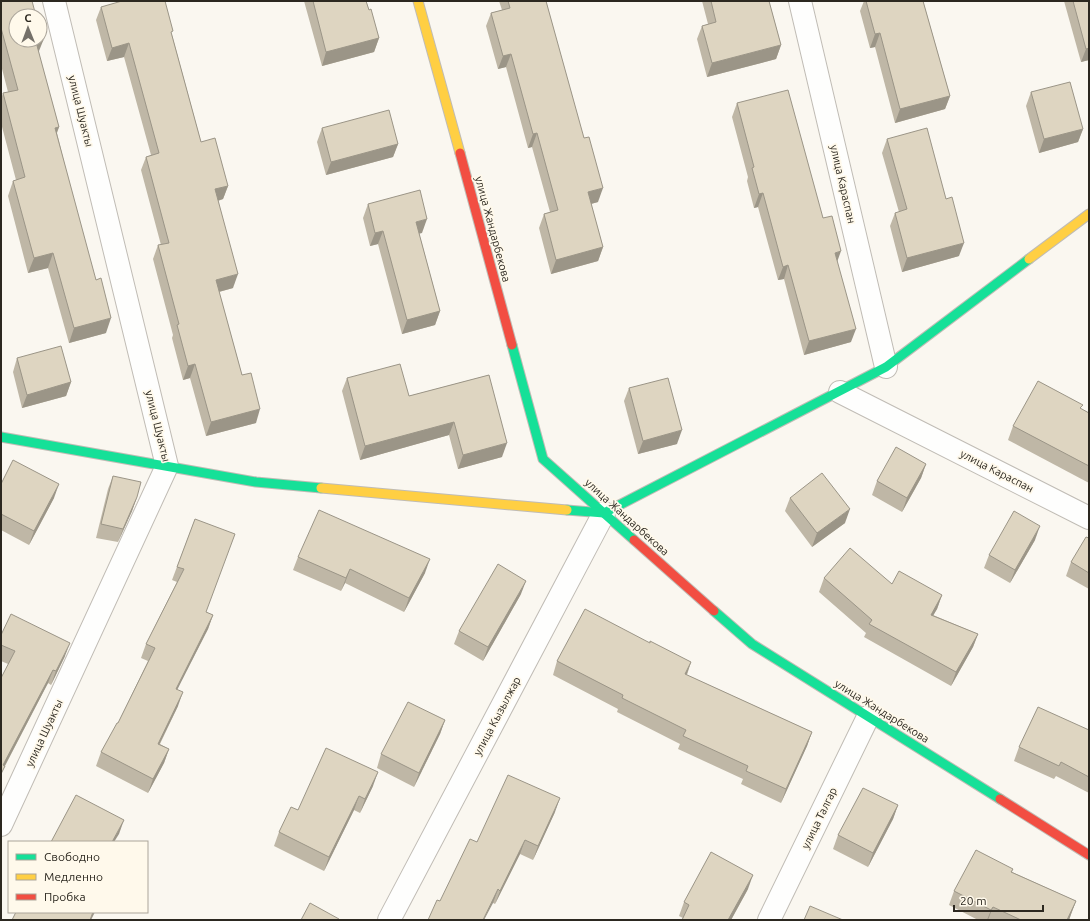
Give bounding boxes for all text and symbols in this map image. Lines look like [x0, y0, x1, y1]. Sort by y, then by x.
north arrow [8, 8, 48, 48]
text: С [24, 12, 31, 24]
street label: улица Шуакты [66, 74, 96, 148]
street label: улица Караспан [828, 143, 858, 225]
street label: улица Жандарбекова [473, 175, 513, 283]
street label: улица Шуакты [143, 389, 173, 463]
street label: улица Караспан [958, 447, 1036, 495]
street label: улица Жандарбекова [583, 476, 671, 558]
street label: улица Кызылжар [471, 674, 523, 758]
street label: улица Жандарбекова [833, 677, 931, 745]
street label: улица Шуакты [23, 697, 65, 769]
street label: улица Талгар [799, 785, 839, 851]
legend [8, 841, 148, 913]
text: Свободно [44, 850, 100, 863]
text: Медленно [44, 870, 103, 883]
scale bar [954, 887, 1043, 913]
text: Пробка [44, 890, 86, 903]
text: 20 m [960, 894, 987, 907]

